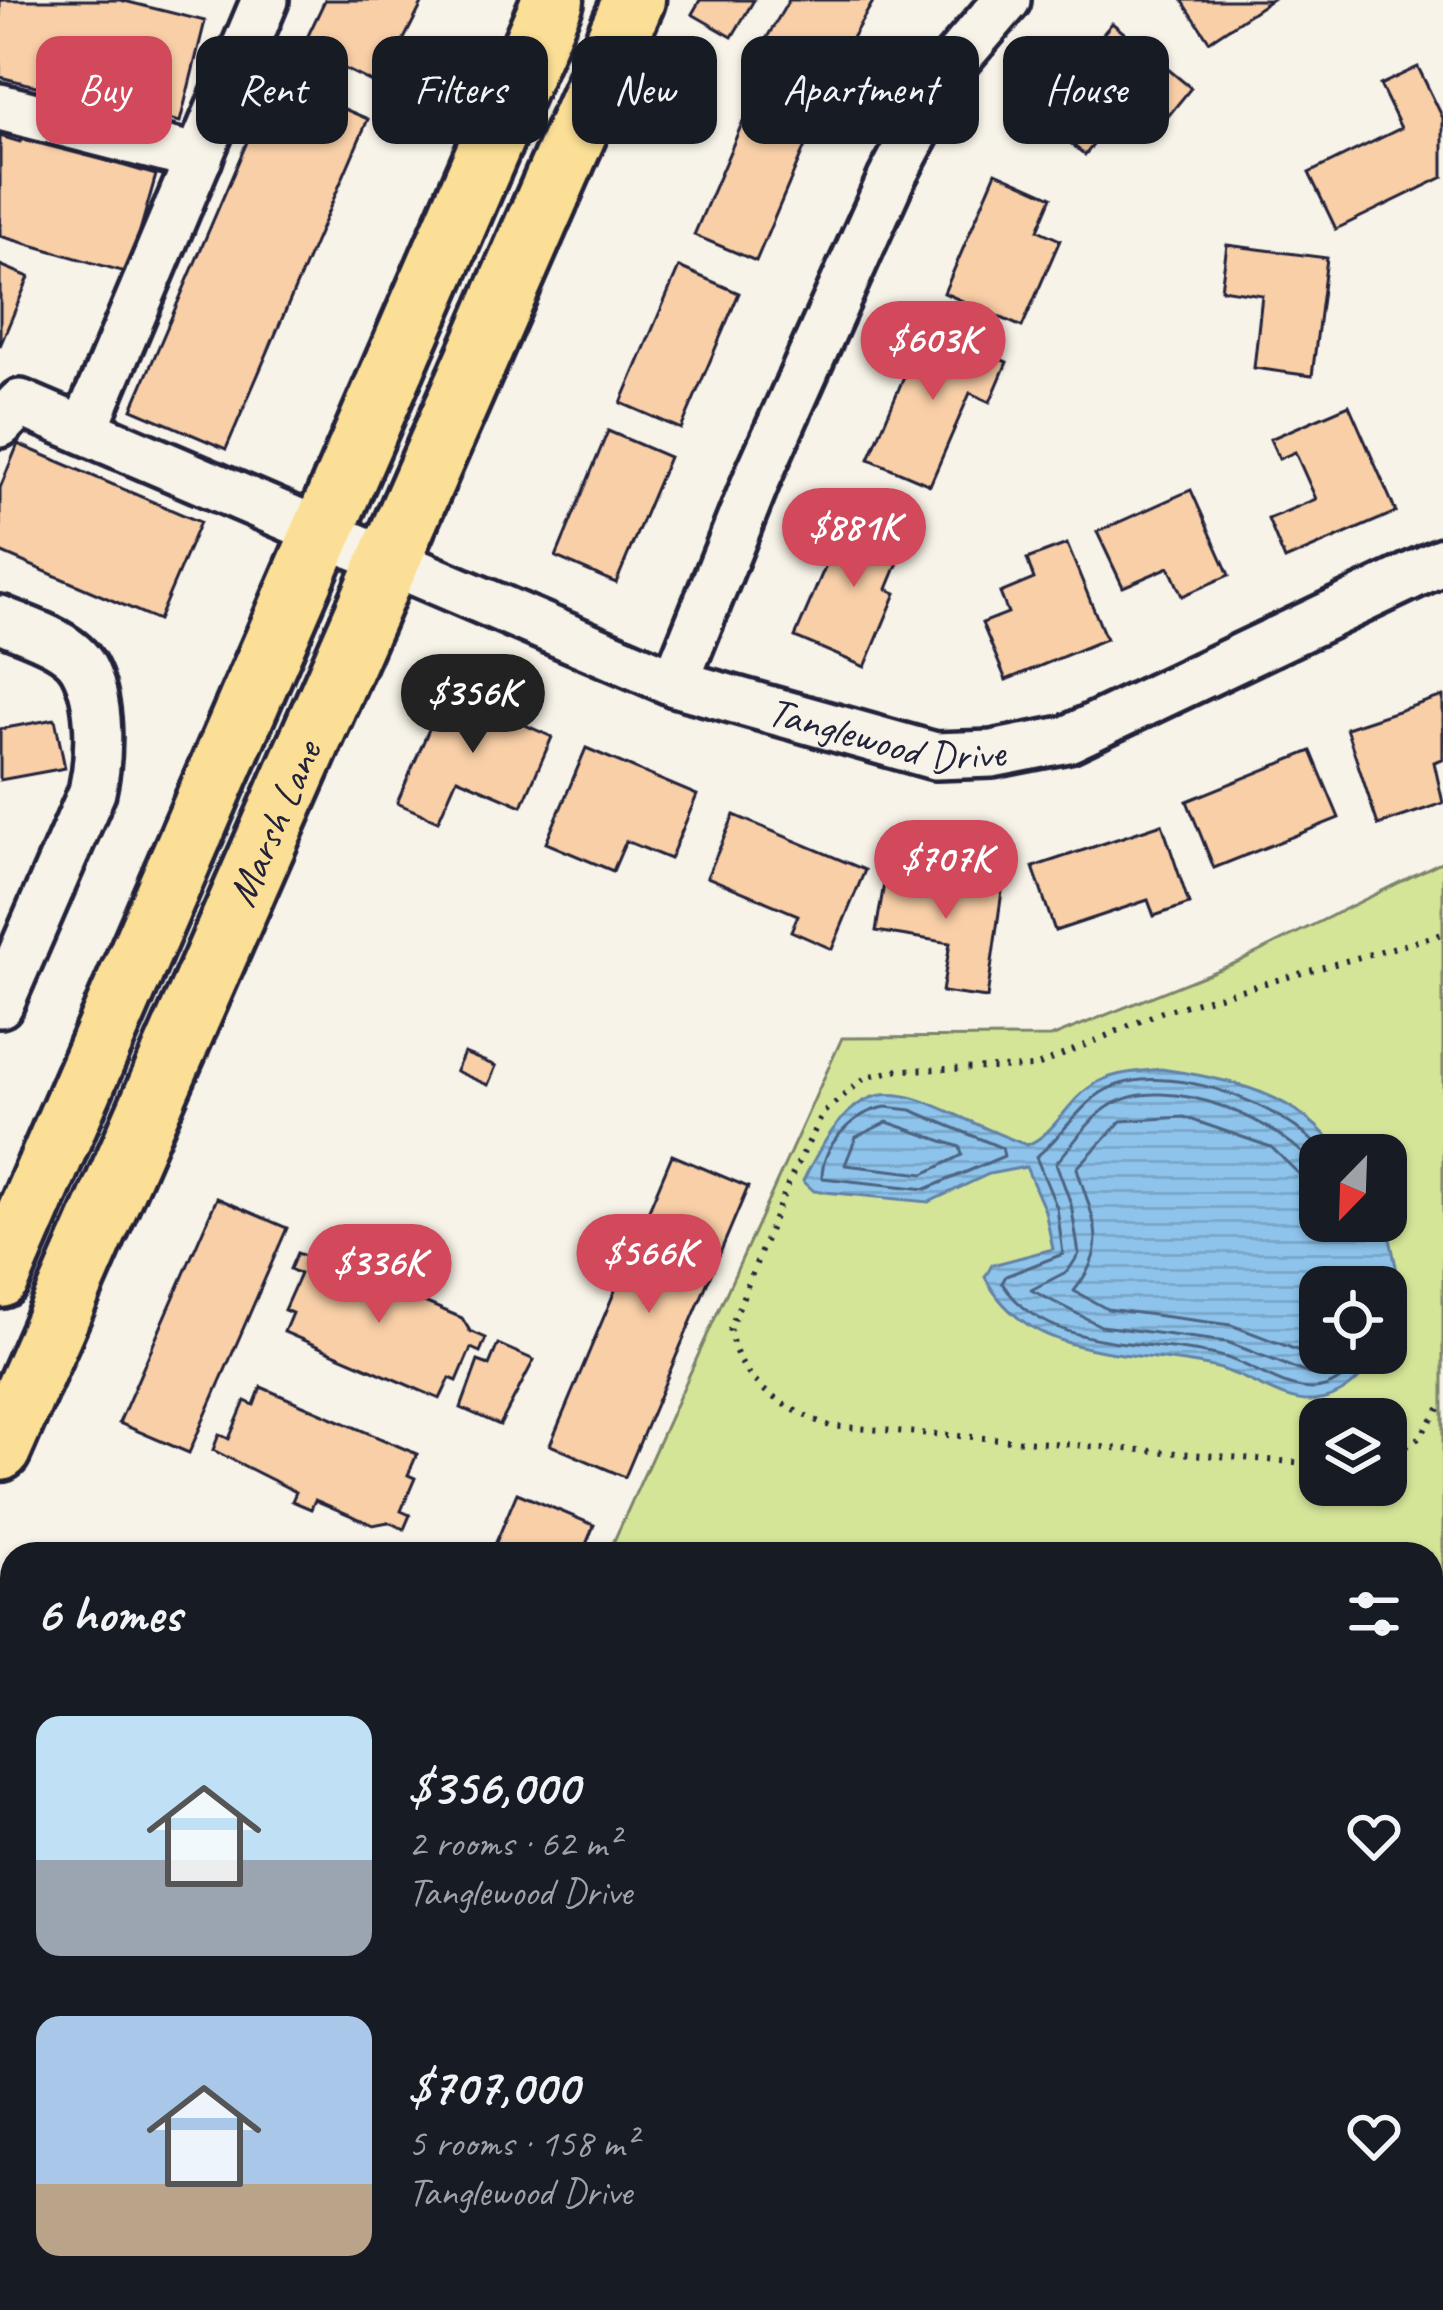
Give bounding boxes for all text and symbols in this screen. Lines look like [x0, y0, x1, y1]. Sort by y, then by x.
chip: Buy [36, 36, 172, 144]
chip: Rent [196, 36, 348, 144]
chip: Filters [372, 36, 548, 144]
chip: New [572, 36, 717, 144]
chip: Apartment [741, 36, 979, 144]
chip: House [1003, 36, 1169, 144]
pin: $603K [849, 301, 1017, 403]
text: $603K [888, 315, 978, 364]
pin: $881K [770, 488, 938, 590]
text: $881K [809, 502, 899, 551]
pin: $356K [389, 654, 557, 756]
text: $356K [428, 668, 518, 717]
street label: Tanglewood Drive [762, 684, 1011, 783]
street label: Marsh Lane [215, 731, 334, 914]
pin: $707K [862, 820, 1030, 922]
text: $707K [901, 834, 991, 883]
north arrow [1299, 1134, 1407, 1242]
map controls [1299, 1134, 1407, 1506]
pin: $566K [565, 1214, 733, 1316]
pin: $336K [295, 1224, 463, 1326]
text: $566K [603, 1228, 695, 1277]
text: $336K [334, 1238, 424, 1287]
button: locate [1299, 1266, 1407, 1374]
button: layers [1299, 1398, 1407, 1506]
icon: filters [1341, 1581, 1407, 1647]
text: 6 homes [36, 1582, 181, 1646]
text: $356,000 [408, 1755, 579, 1819]
icon: home [132, 1764, 276, 1908]
icon: heart [1341, 1803, 1407, 1869]
text: 2 rooms · 62 m² [408, 1819, 619, 1868]
text: Tanglewood Drive [408, 1868, 632, 1917]
text: $707,000 [408, 2055, 578, 2119]
icon: home [132, 2064, 276, 2208]
icon: heart [1341, 2103, 1407, 2169]
text: 5 rooms · 158 m² [408, 2119, 636, 2168]
text: Tanglewood Drive [408, 2168, 632, 2217]

